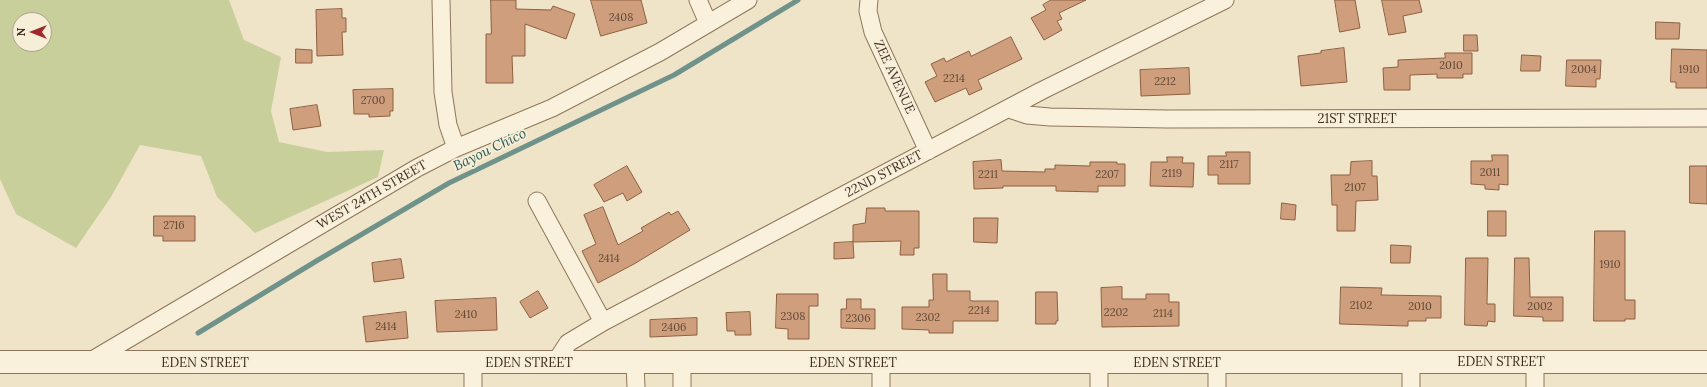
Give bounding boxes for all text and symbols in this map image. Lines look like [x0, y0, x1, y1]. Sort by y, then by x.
house number: 2408 [609, 11, 633, 25]
north arrow [12, 12, 52, 52]
text: N [14, 28, 28, 36]
street label: ZEE AVENUE [870, 38, 918, 116]
house number: 2010 [1439, 59, 1463, 73]
house number: 2004 [1571, 63, 1597, 77]
house number: 1910 [1678, 63, 1700, 77]
house number: 2214 [943, 72, 965, 86]
house number: 2212 [1154, 75, 1176, 89]
house number: 2700 [361, 94, 385, 108]
street label: 21ST STREET [1317, 111, 1397, 127]
water label: Bayou Chico [451, 125, 529, 175]
street label: 22ND STREET [843, 147, 925, 201]
street label: WEST 24TH STREET [314, 157, 430, 233]
house number: 2117 [1220, 158, 1238, 172]
house number: 2011 [1480, 166, 1500, 180]
house number: 2119 [1162, 167, 1182, 181]
house number: 2211 [978, 168, 998, 182]
house number: 2207 [1095, 168, 1119, 182]
house number: 2107 [1344, 181, 1366, 195]
house number: 2716 [163, 219, 185, 233]
house number: 2414 [598, 252, 620, 266]
house number: 1910 [1599, 258, 1621, 272]
house number: 2102 [1350, 299, 1372, 313]
house number: 2010 [1408, 300, 1432, 314]
house number: 2002 [1527, 300, 1553, 314]
house number: 2214 [968, 304, 990, 318]
house number: 2202 [1104, 306, 1128, 320]
house number: 2114 [1153, 307, 1173, 321]
house number: 2410 [455, 308, 477, 322]
house number: 2308 [781, 310, 805, 324]
house number: 2302 [916, 311, 940, 325]
house number: 2306 [845, 312, 871, 326]
house number: 2414 [375, 320, 397, 334]
house number: 2406 [662, 321, 686, 335]
street label: EDEN STREET [1457, 354, 1545, 370]
street label: EDEN STREET [161, 355, 249, 371]
street label: EDEN STREET [485, 355, 573, 371]
street label: EDEN STREET [809, 355, 897, 371]
street label: EDEN STREET [1133, 355, 1221, 371]

